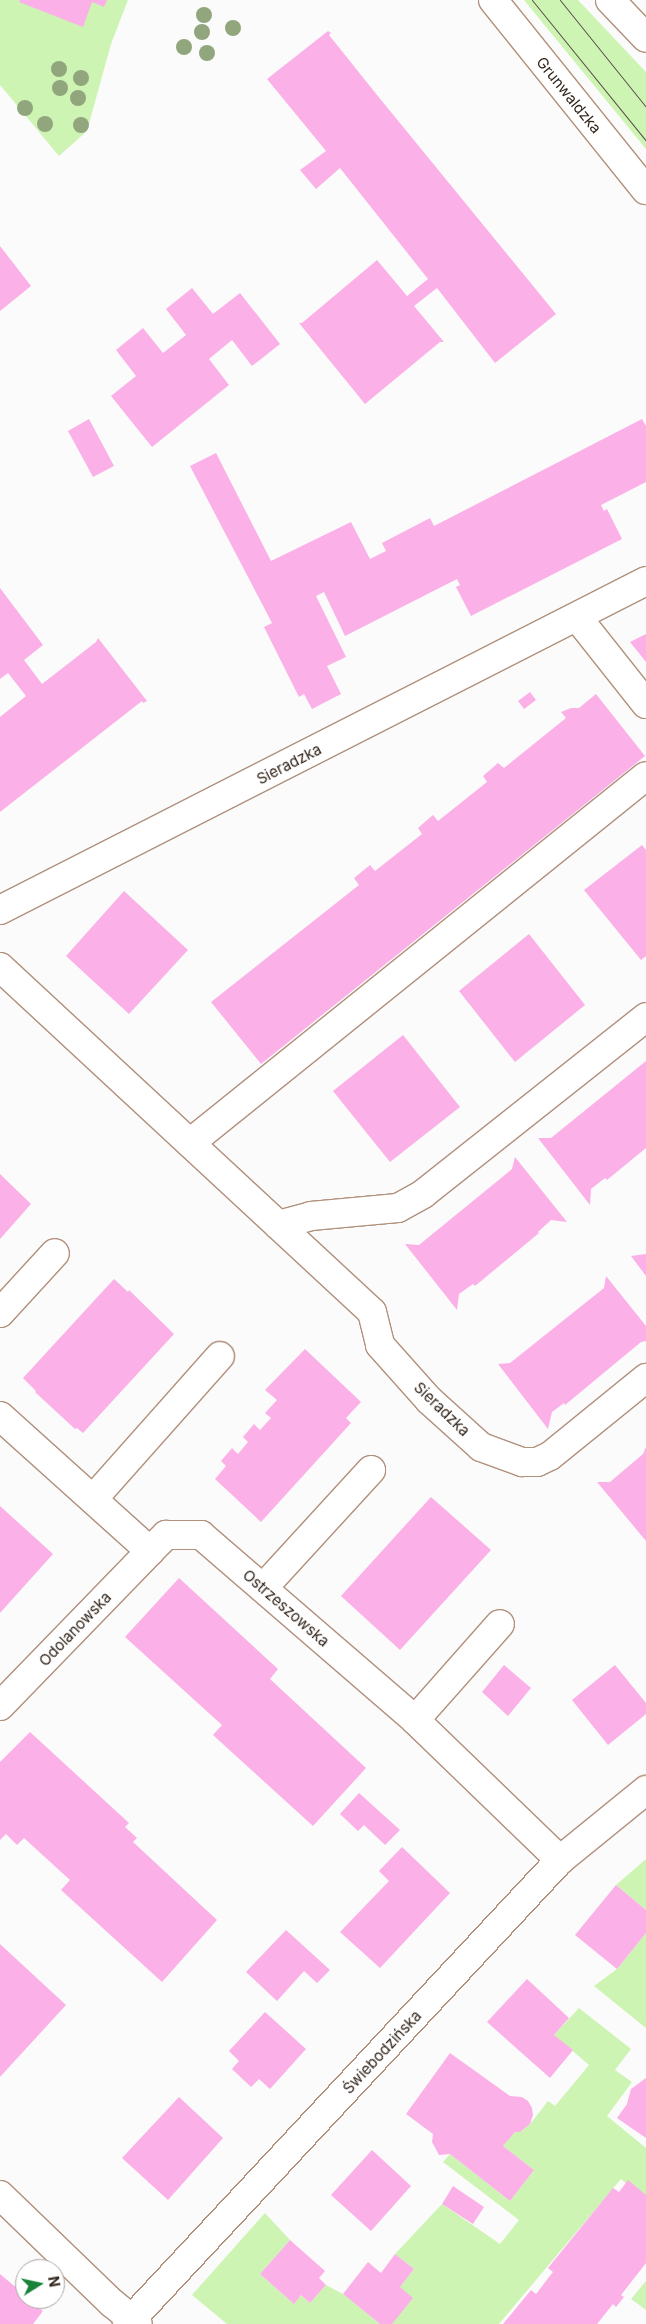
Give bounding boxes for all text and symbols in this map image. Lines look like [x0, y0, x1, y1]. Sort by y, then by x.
street label: Grunwaldzka [533, 53, 605, 137]
street label: Sieradzka [254, 740, 324, 788]
street label: Sieradzka [411, 1378, 473, 1440]
street label: Ostrzeszowska [239, 1566, 333, 1650]
street label: Odolanowska [35, 1588, 115, 1670]
street label: Świebodzińska [339, 2007, 425, 2097]
north arrow [15, 2259, 65, 2309]
text: N [45, 2275, 64, 2288]

